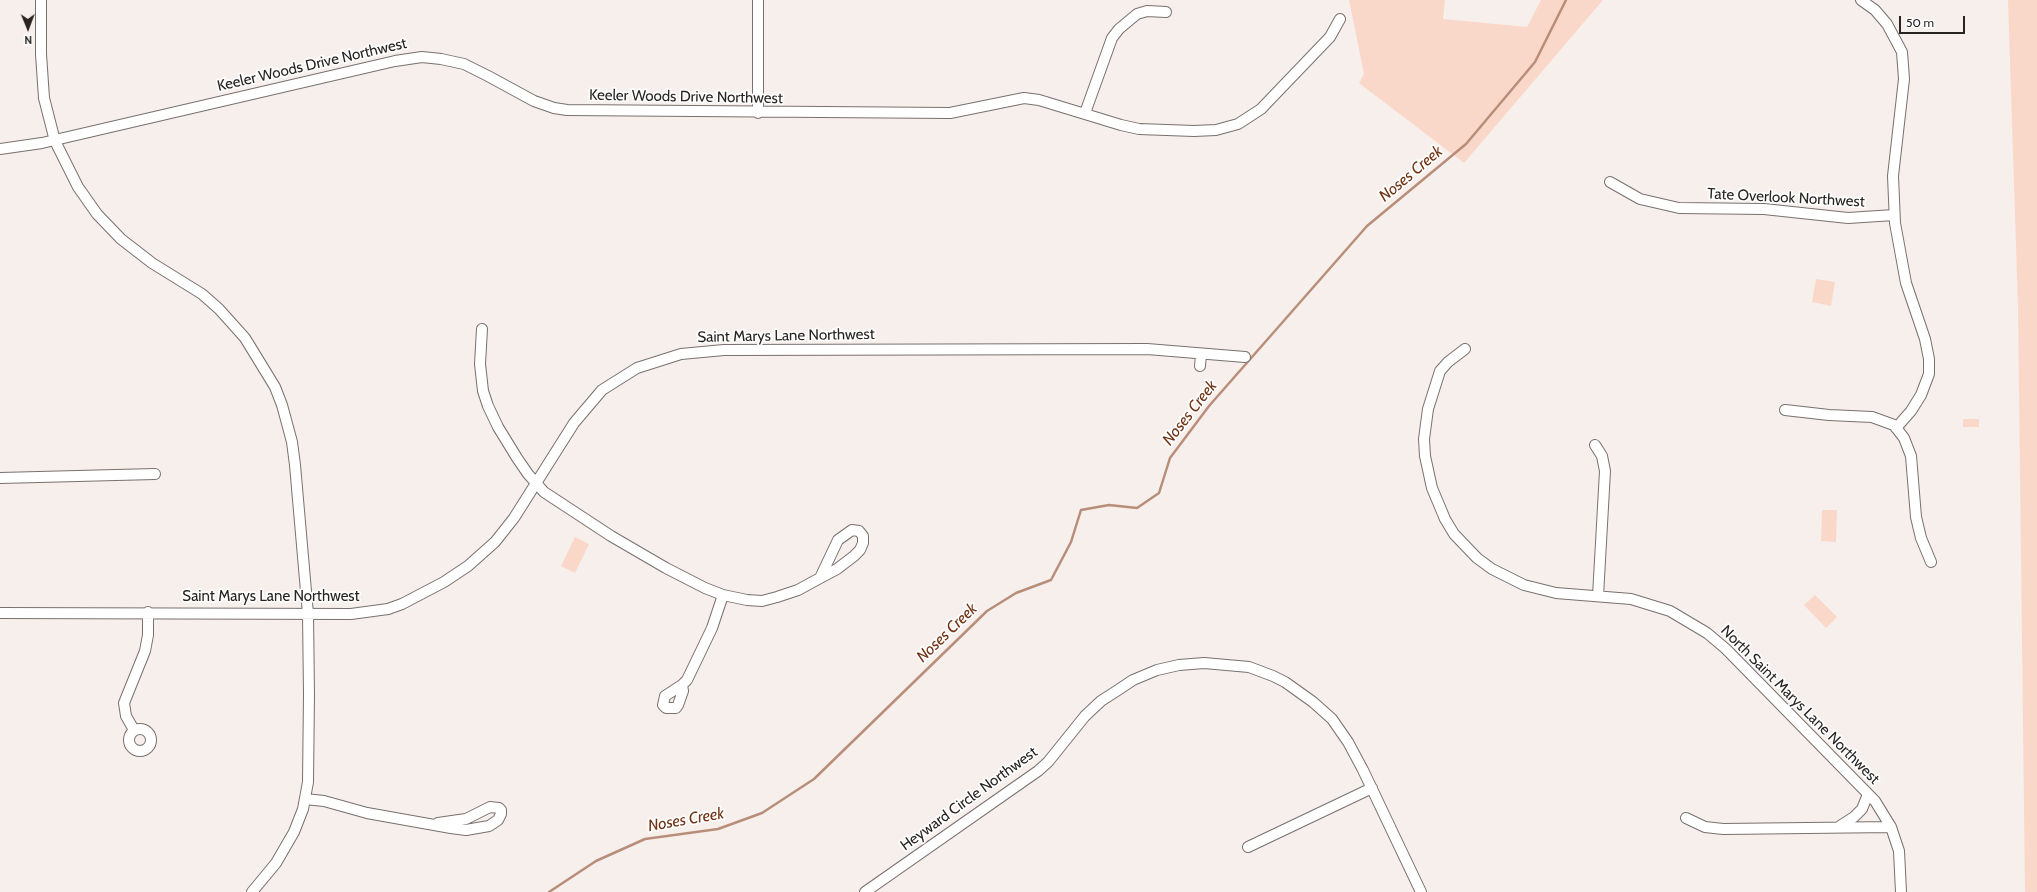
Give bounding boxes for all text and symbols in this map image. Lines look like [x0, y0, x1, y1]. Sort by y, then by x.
north arrow [8, 8, 48, 48]
scale bar [1901, 8, 1967, 34]
text: 50 m [1906, 15, 1934, 30]
text: N [24, 33, 32, 47]
street label: Keeler Woods Drive Northwest [216, 34, 408, 96]
street label: Keeler Woods Drive Northwest [589, 86, 783, 108]
water label: Noses Creek [1375, 142, 1447, 206]
street label: Tate Overlook Northwest [1707, 185, 1865, 211]
street label: Saint Marys Lane Northwest [697, 325, 875, 347]
water label: Noses Creek [1159, 377, 1221, 449]
street label: Saint Marys Lane Northwest [182, 588, 360, 606]
water label: Noses Creek [913, 599, 981, 667]
street label: North Saint Marys Lane Northwest [1717, 622, 1883, 788]
street label: Heyward Circle Northwest [897, 743, 1041, 855]
water label: Noses Creek [646, 804, 726, 836]

